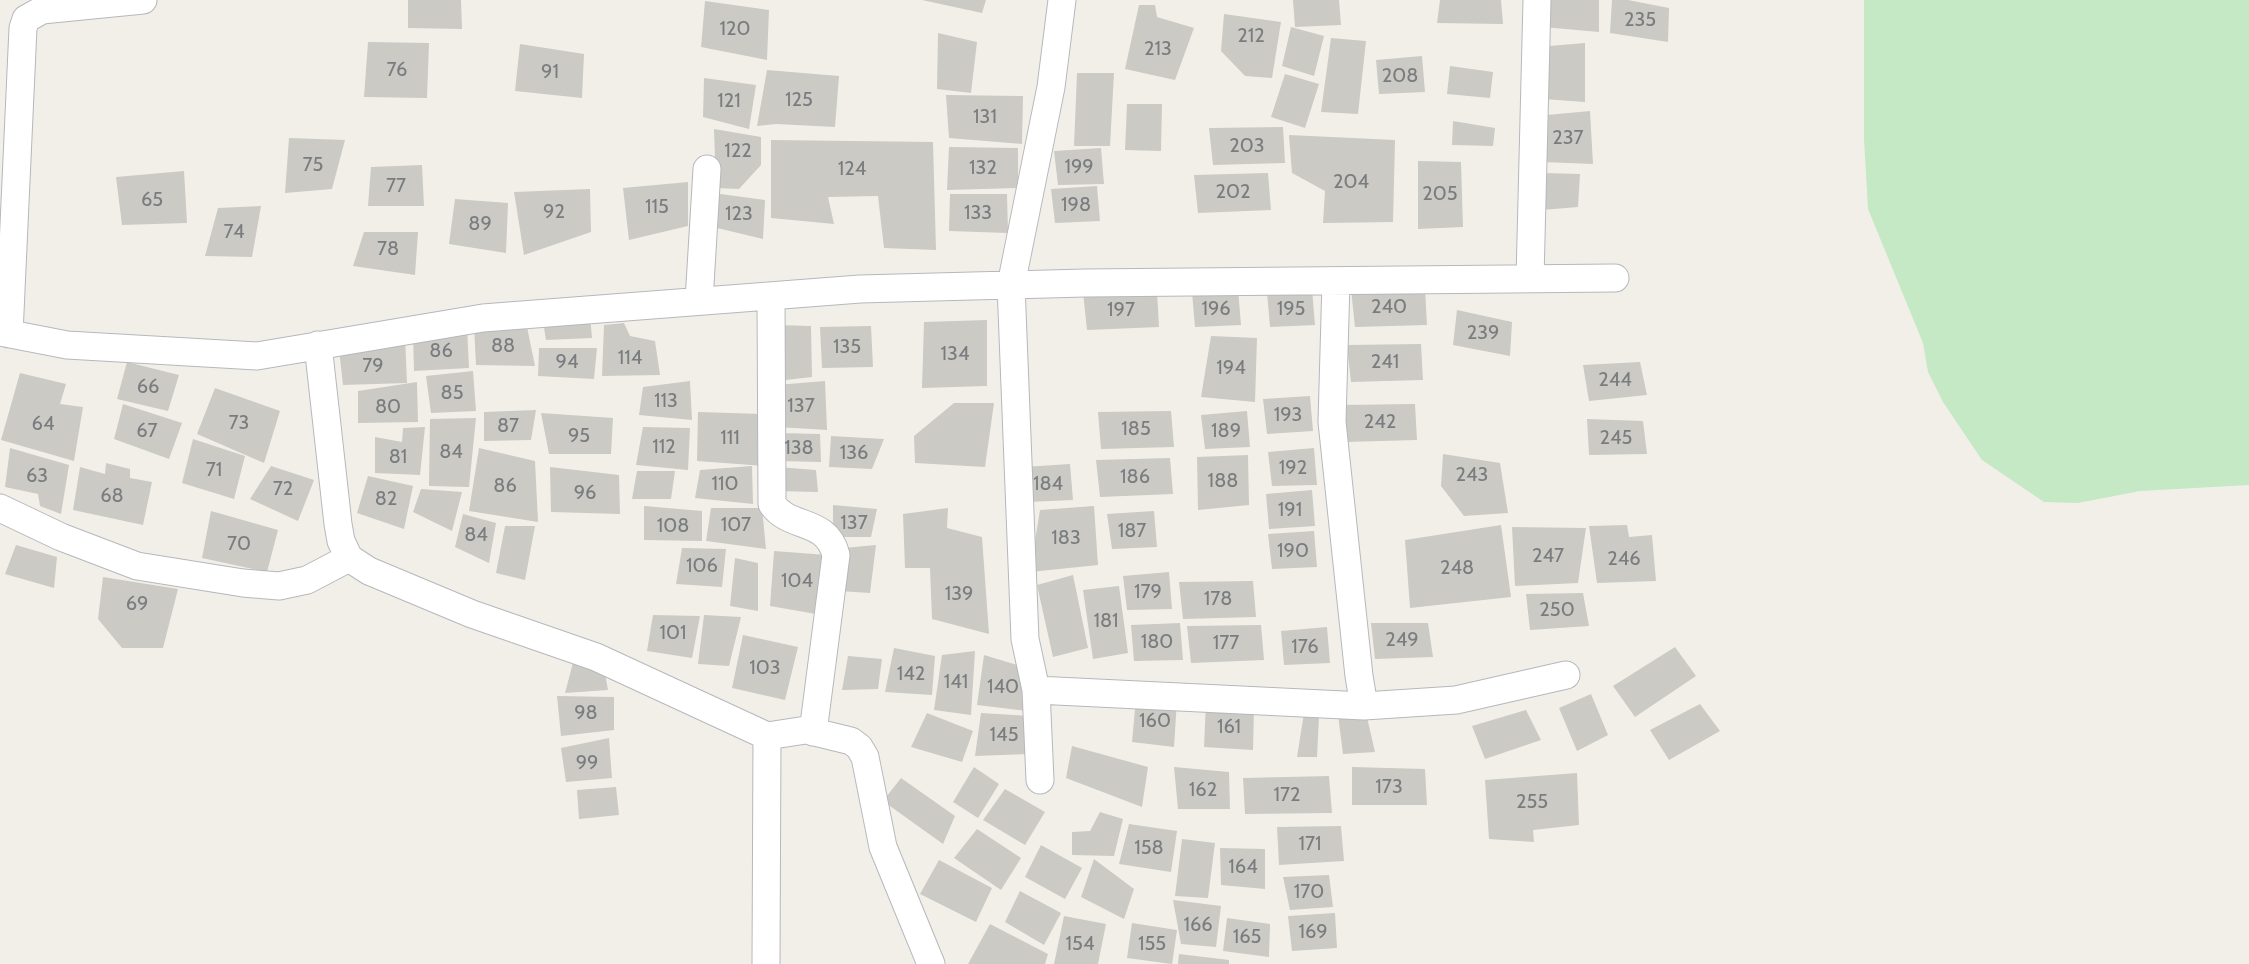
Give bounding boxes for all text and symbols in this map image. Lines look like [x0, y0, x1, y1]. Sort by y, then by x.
house number: 235 [1624, 8, 1656, 32]
house number: 120 [720, 17, 750, 41]
house number: 212 [1237, 24, 1265, 48]
house number: 213 [1144, 37, 1172, 61]
house number: 76 [387, 58, 407, 82]
house number: 91 [541, 60, 559, 84]
house number: 208 [1382, 64, 1418, 88]
house number: 125 [785, 88, 813, 112]
house number: 121 [717, 89, 741, 113]
house number: 131 [973, 105, 997, 129]
house number: 237 [1552, 126, 1584, 150]
house number: 203 [1229, 134, 1265, 158]
house number: 122 [724, 139, 752, 163]
house number: 75 [303, 153, 323, 177]
house number: 199 [1064, 155, 1094, 179]
house number: 132 [969, 156, 997, 180]
house number: 124 [838, 157, 866, 181]
house number: 204 [1333, 170, 1369, 194]
house number: 77 [386, 174, 406, 198]
house number: 202 [1216, 180, 1250, 204]
house number: 205 [1422, 182, 1458, 206]
house number: 65 [141, 188, 163, 212]
house number: 198 [1061, 193, 1091, 217]
house number: 115 [645, 195, 669, 219]
house number: 92 [543, 200, 565, 224]
house number: 133 [964, 201, 992, 225]
house number: 123 [725, 202, 753, 226]
house number: 89 [468, 212, 492, 236]
house number: 74 [224, 220, 244, 244]
house number: 78 [377, 237, 399, 261]
house number: 240 [1371, 295, 1407, 319]
house number: 196 [1201, 297, 1231, 321]
house number: 195 [1277, 297, 1305, 321]
house number: 197 [1107, 298, 1135, 322]
house number: 239 [1467, 321, 1499, 345]
house number: 88 [491, 334, 515, 358]
house number: 135 [833, 335, 861, 359]
house number: 86 [429, 339, 453, 363]
house number: 134 [941, 342, 969, 366]
house number: 114 [618, 346, 642, 370]
house number: 94 [556, 350, 578, 374]
house number: 241 [1371, 350, 1399, 374]
house number: 79 [362, 354, 384, 378]
house number: 194 [1216, 356, 1246, 380]
house number: 244 [1598, 368, 1632, 392]
house number: 66 [137, 375, 159, 399]
house number: 85 [441, 381, 463, 405]
house number: 113 [654, 389, 678, 413]
house number: 137 [787, 394, 815, 418]
house number: 80 [375, 395, 401, 419]
house number: 193 [1274, 403, 1302, 427]
house number: 242 [1364, 410, 1396, 434]
house number: 73 [229, 411, 249, 435]
house number: 64 [32, 412, 54, 436]
house number: 87 [497, 414, 519, 438]
house number: 185 [1121, 417, 1151, 441]
house number: 67 [136, 419, 158, 443]
house number: 189 [1211, 419, 1241, 443]
house number: 95 [568, 424, 590, 448]
house number: 111 [720, 426, 740, 450]
house number: 245 [1600, 426, 1632, 450]
house number: 112 [652, 435, 676, 459]
house number: 138 [784, 436, 814, 460]
house number: 84 [439, 440, 463, 464]
house number: 136 [840, 441, 868, 465]
house number: 81 [389, 445, 407, 469]
house number: 192 [1279, 456, 1307, 480]
house number: 71 [206, 458, 222, 482]
house number: 243 [1456, 463, 1488, 487]
house number: 63 [26, 464, 48, 488]
house number: 186 [1120, 465, 1150, 489]
house number: 188 [1208, 469, 1238, 493]
house number: 110 [712, 472, 738, 496]
house number: 184 [1033, 472, 1063, 496]
house number: 86 [493, 474, 517, 498]
house number: 72 [273, 477, 293, 501]
house number: 96 [574, 481, 596, 505]
house number: 68 [100, 484, 124, 508]
house number: 82 [375, 487, 397, 511]
house number: 191 [1278, 498, 1302, 522]
house number: 137 [840, 511, 868, 535]
house number: 107 [721, 513, 751, 537]
house number: 108 [657, 514, 689, 538]
house number: 187 [1118, 519, 1146, 543]
house number: 84 [464, 523, 488, 547]
house number: 183 [1051, 526, 1081, 550]
house number: 70 [227, 532, 251, 556]
house number: 190 [1277, 539, 1309, 563]
house number: 247 [1532, 544, 1564, 568]
house number: 246 [1607, 547, 1641, 571]
house number: 106 [686, 554, 718, 578]
house number: 248 [1440, 556, 1474, 580]
house number: 104 [781, 569, 813, 593]
house number: 179 [1134, 580, 1162, 604]
house number: 139 [945, 582, 973, 606]
house number: 178 [1204, 587, 1232, 611]
house number: 69 [126, 592, 148, 616]
house number: 250 [1539, 598, 1575, 622]
house number: 181 [1093, 609, 1119, 633]
house number: 101 [660, 621, 686, 645]
house number: 249 [1385, 628, 1419, 652]
house number: 180 [1141, 630, 1173, 654]
house number: 177 [1213, 631, 1239, 655]
house number: 176 [1291, 635, 1319, 659]
house number: 103 [749, 656, 781, 680]
house number: 142 [897, 662, 925, 686]
house number: 141 [944, 670, 968, 694]
house number: 140 [987, 675, 1019, 699]
house number: 98 [574, 701, 598, 725]
house number: 160 [1139, 709, 1171, 733]
house number: 161 [1217, 715, 1241, 739]
house number: 145 [990, 723, 1018, 747]
house number: 99 [576, 751, 598, 775]
house number: 173 [1375, 775, 1403, 799]
house number: 162 [1189, 778, 1217, 802]
house number: 172 [1273, 783, 1301, 807]
house number: 255 [1516, 790, 1548, 814]
house number: 171 [1298, 832, 1322, 856]
house number: 158 [1134, 836, 1164, 860]
house number: 164 [1228, 855, 1258, 879]
house number: 170 [1294, 880, 1324, 904]
house number: 166 [1183, 913, 1213, 937]
house number: 169 [1298, 920, 1328, 944]
house number: 165 [1233, 925, 1261, 949]
house number: 154 [1066, 932, 1094, 956]
house number: 155 [1138, 932, 1166, 956]

